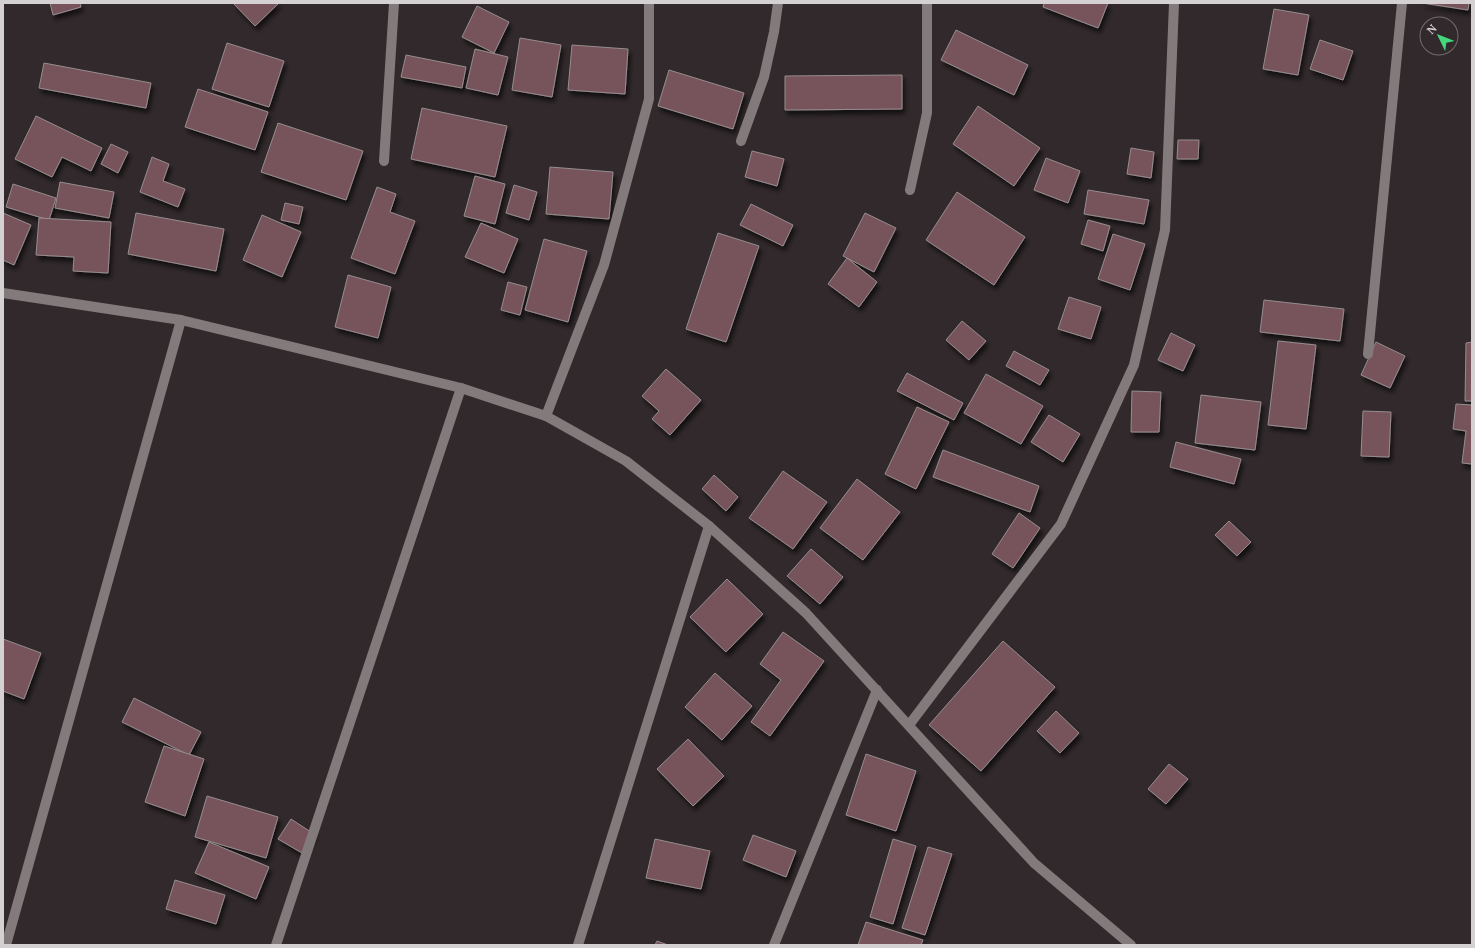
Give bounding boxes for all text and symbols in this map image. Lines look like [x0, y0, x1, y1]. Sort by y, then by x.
north arrow [1419, 16, 1459, 56]
text: N [1424, 21, 1440, 37]

